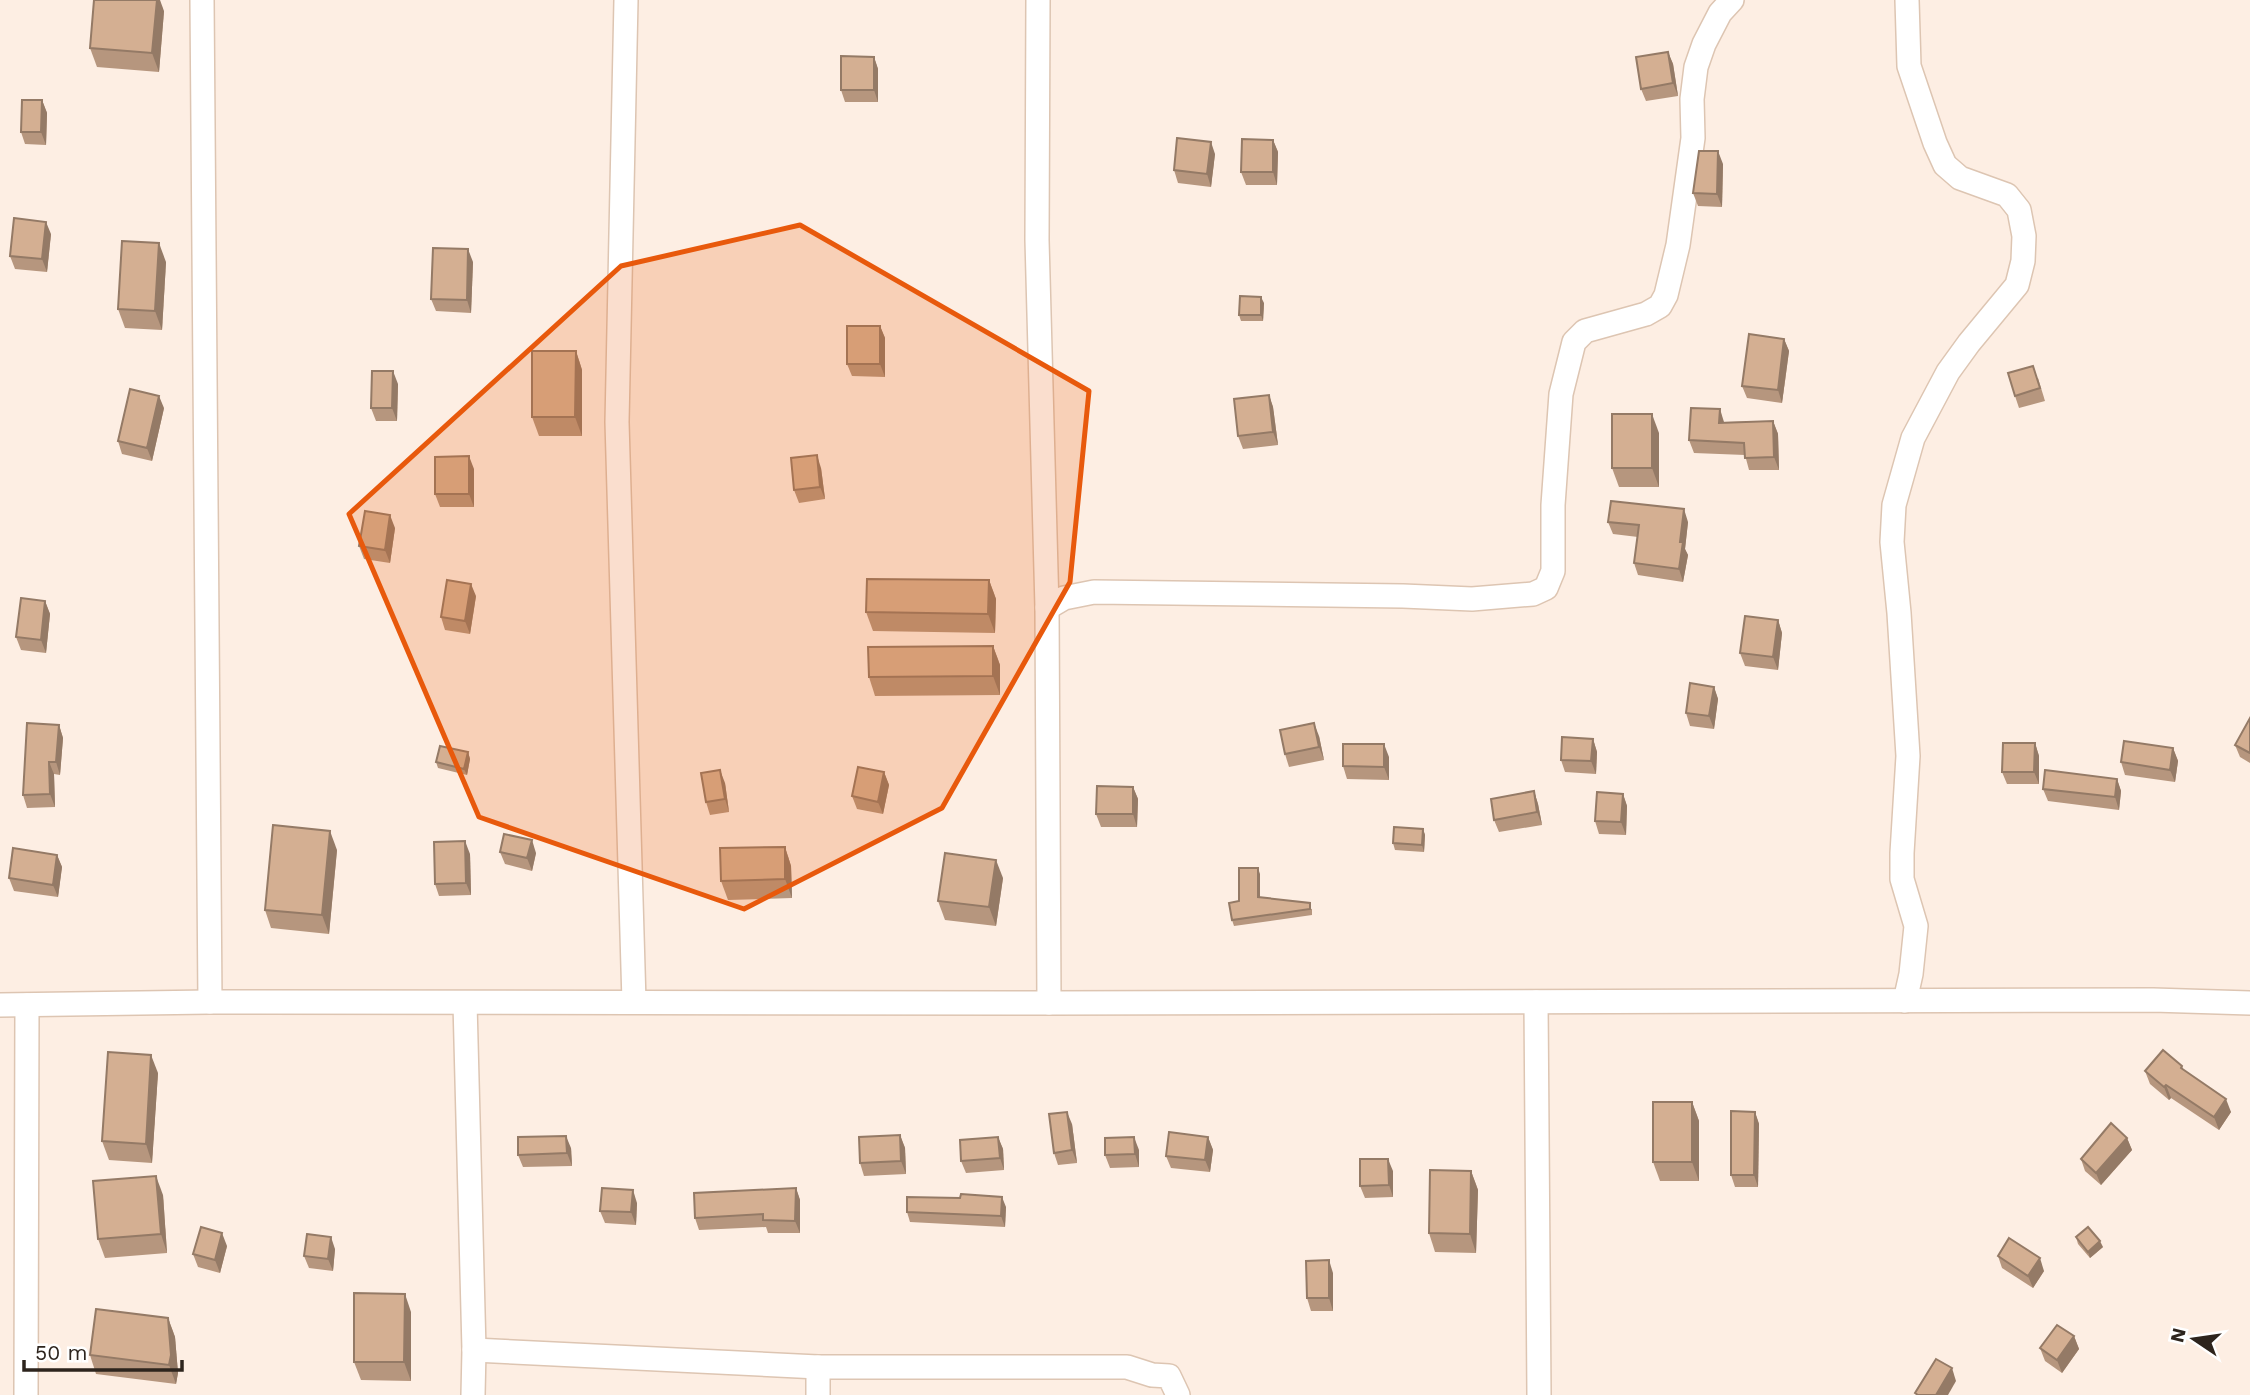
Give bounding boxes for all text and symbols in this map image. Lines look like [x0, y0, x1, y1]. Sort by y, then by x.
north arrow [2159, 1304, 2229, 1374]
text: N [2165, 1326, 2191, 1345]
scale bar [24, 1328, 182, 1372]
text: 50 m [35, 1340, 87, 1365]

